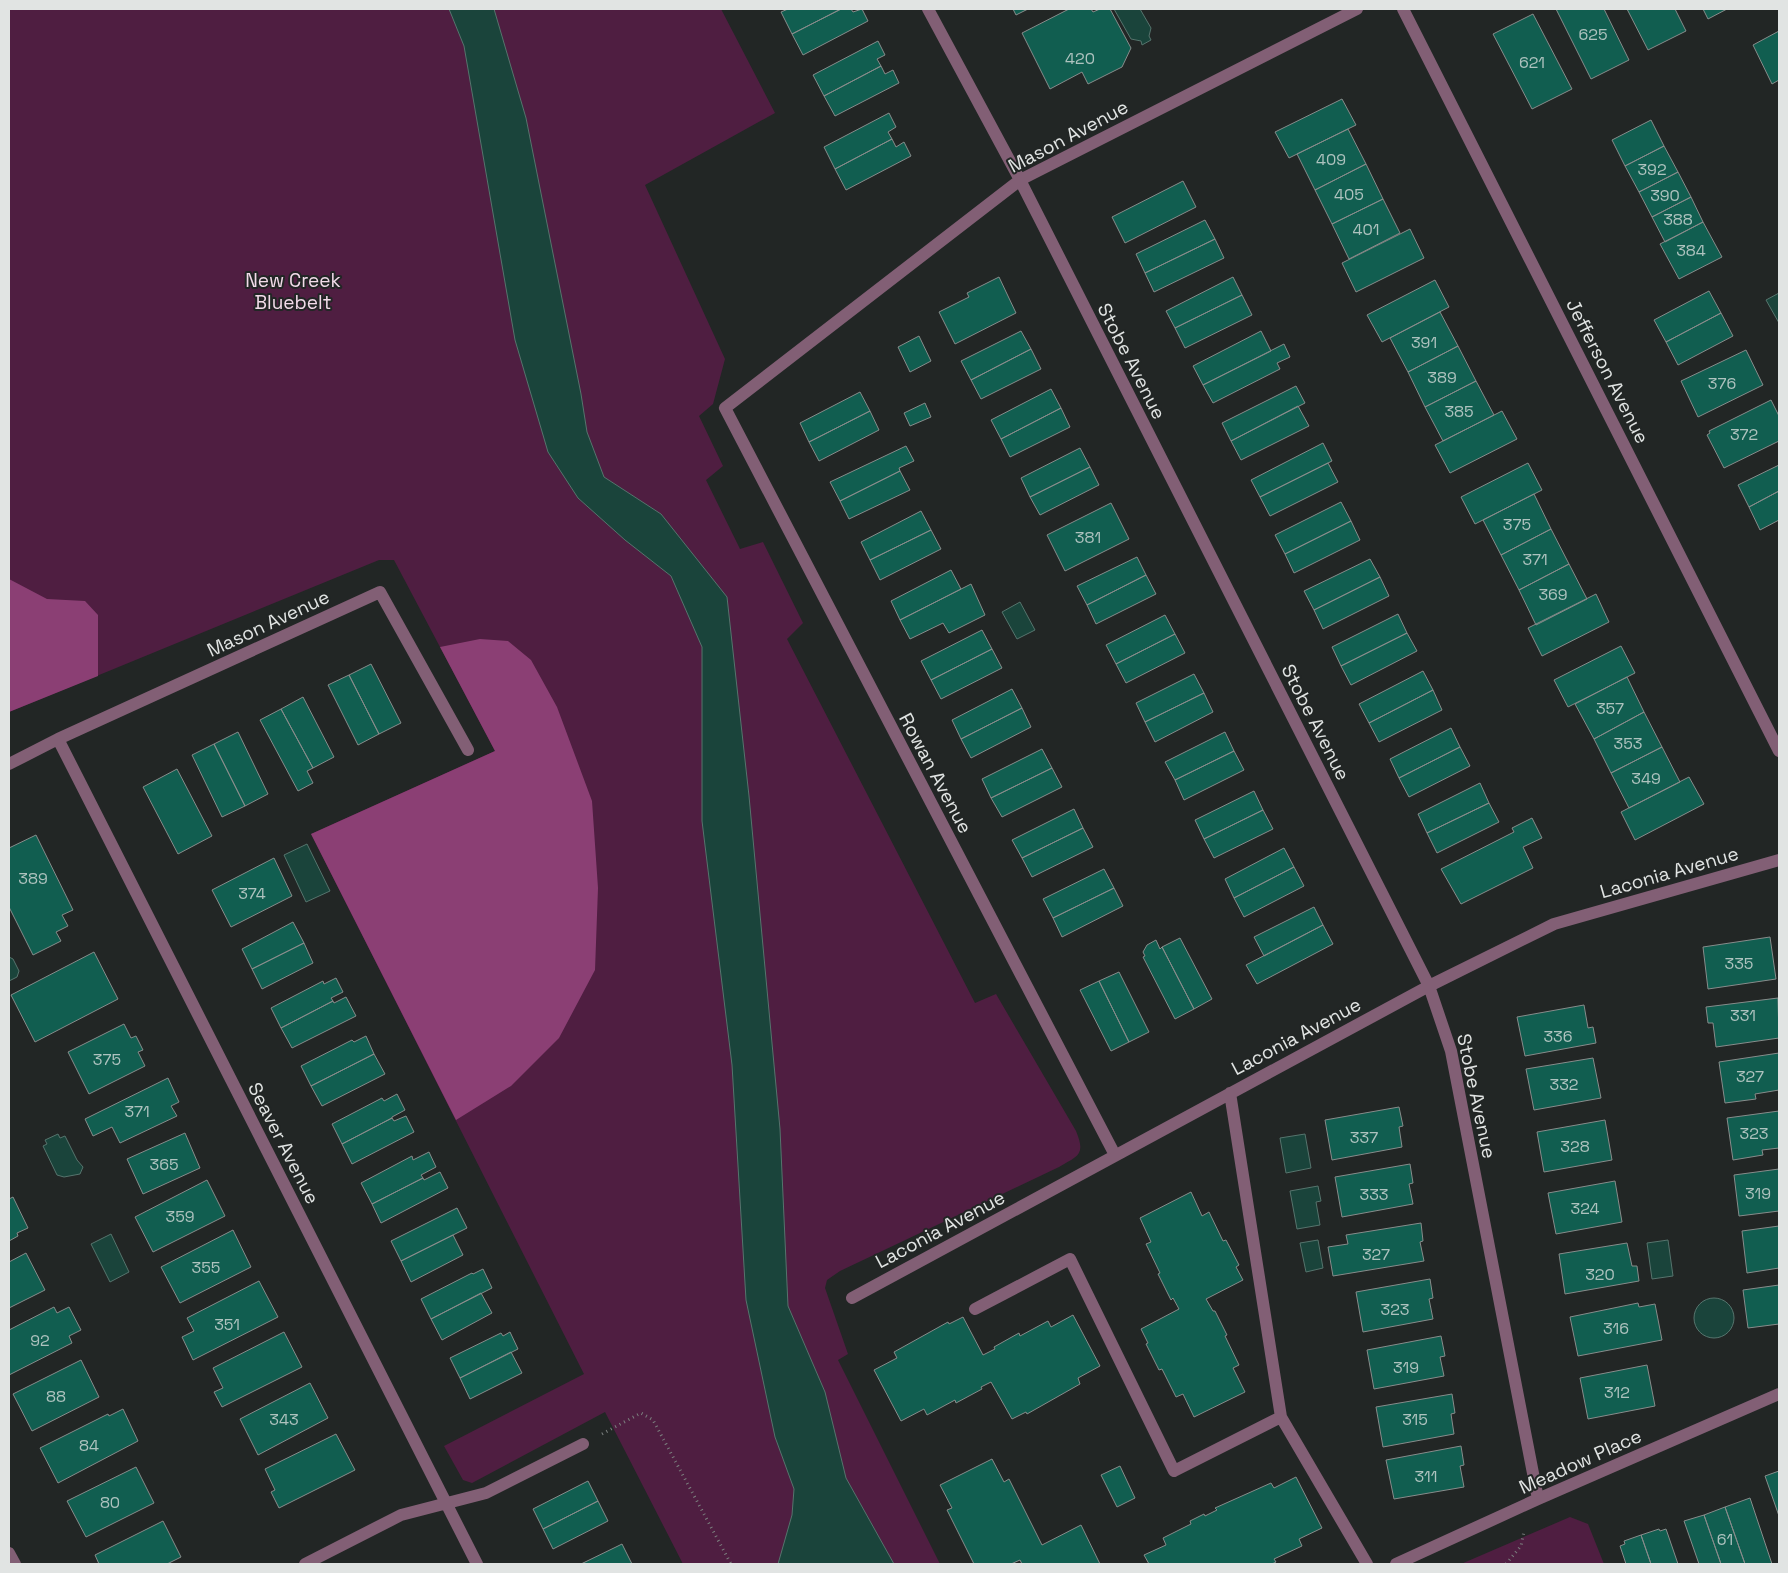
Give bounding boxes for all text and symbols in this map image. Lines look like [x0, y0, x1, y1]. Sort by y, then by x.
house number: 625 [1579, 24, 1607, 45]
house number: 420 [1065, 48, 1095, 69]
house number: 621 [1519, 52, 1545, 73]
street label: Mason Avenue [1004, 94, 1133, 179]
house number: 409 [1316, 149, 1346, 170]
house number: 392 [1637, 159, 1667, 180]
house number: 405 [1334, 184, 1364, 205]
house number: 390 [1650, 185, 1680, 206]
house number: 388 [1663, 209, 1693, 230]
house number: 401 [1353, 219, 1379, 240]
house number: 384 [1676, 240, 1706, 261]
park label: New Creek Bluebelt [245, 268, 341, 315]
street label: Jefferson Avenue [1560, 295, 1655, 448]
street label: Stobe Avenue [1092, 299, 1172, 423]
house number: 391 [1411, 332, 1437, 353]
house number: 389 [1427, 367, 1457, 388]
house number: 376 [1708, 373, 1736, 394]
house number: 385 [1444, 401, 1474, 422]
house number: 372 [1730, 424, 1758, 445]
house number: 375 [1503, 514, 1531, 535]
house number: 381 [1075, 527, 1101, 548]
house number: 371 [1522, 549, 1548, 570]
street label: Mason Avenue [203, 584, 334, 663]
house number: 369 [1538, 584, 1568, 605]
street label: Stobe Avenue [1276, 660, 1356, 784]
house number: 357 [1596, 698, 1624, 719]
street label: Rowan Avenue [893, 709, 978, 838]
house number: 353 [1614, 733, 1642, 754]
house number: 349 [1631, 768, 1661, 789]
street label: Laconia Avenue [1597, 841, 1741, 904]
house number: 389 [18, 868, 48, 889]
house number: 374 [238, 883, 266, 904]
house number: 335 [1725, 953, 1753, 974]
street label: Laconia Avenue [1227, 992, 1365, 1081]
house number: 331 [1730, 1005, 1756, 1026]
house number: 336 [1543, 1026, 1573, 1047]
street label: Stobe Avenue [1451, 1031, 1502, 1161]
house number: 375 [93, 1049, 121, 1070]
house number: 327 [1736, 1066, 1764, 1087]
house number: 332 [1550, 1074, 1578, 1095]
street label: Seaver Avenue [242, 1078, 325, 1208]
house number: 371 [124, 1101, 150, 1122]
house number: 323 [1740, 1123, 1768, 1144]
house number: 337 [1350, 1127, 1378, 1148]
house number: 328 [1560, 1136, 1590, 1157]
house number: 365 [149, 1154, 179, 1175]
house number: 319 [1745, 1183, 1771, 1204]
house number: 333 [1360, 1184, 1389, 1205]
street label: Laconia Avenue [871, 1185, 1009, 1274]
house number: 324 [1571, 1198, 1599, 1219]
house number: 359 [165, 1206, 195, 1227]
house number: 327 [1362, 1244, 1390, 1265]
house number: 355 [192, 1257, 220, 1278]
house number: 320 [1585, 1264, 1615, 1285]
house number: 323 [1381, 1299, 1409, 1320]
house number: 351 [214, 1314, 240, 1335]
house number: 316 [1603, 1318, 1629, 1339]
house number: 92 [30, 1330, 50, 1351]
house number: 319 [1393, 1357, 1419, 1378]
house number: 312 [1604, 1382, 1630, 1403]
house number: 88 [46, 1386, 66, 1407]
house number: 343 [269, 1409, 299, 1430]
house number: 315 [1402, 1409, 1428, 1430]
street label: Meadow Place [1515, 1423, 1645, 1500]
house number: 84 [79, 1435, 99, 1456]
house number: 311 [1415, 1466, 1437, 1487]
house number: 80 [100, 1492, 120, 1513]
house number: 61 [1717, 1529, 1733, 1550]

